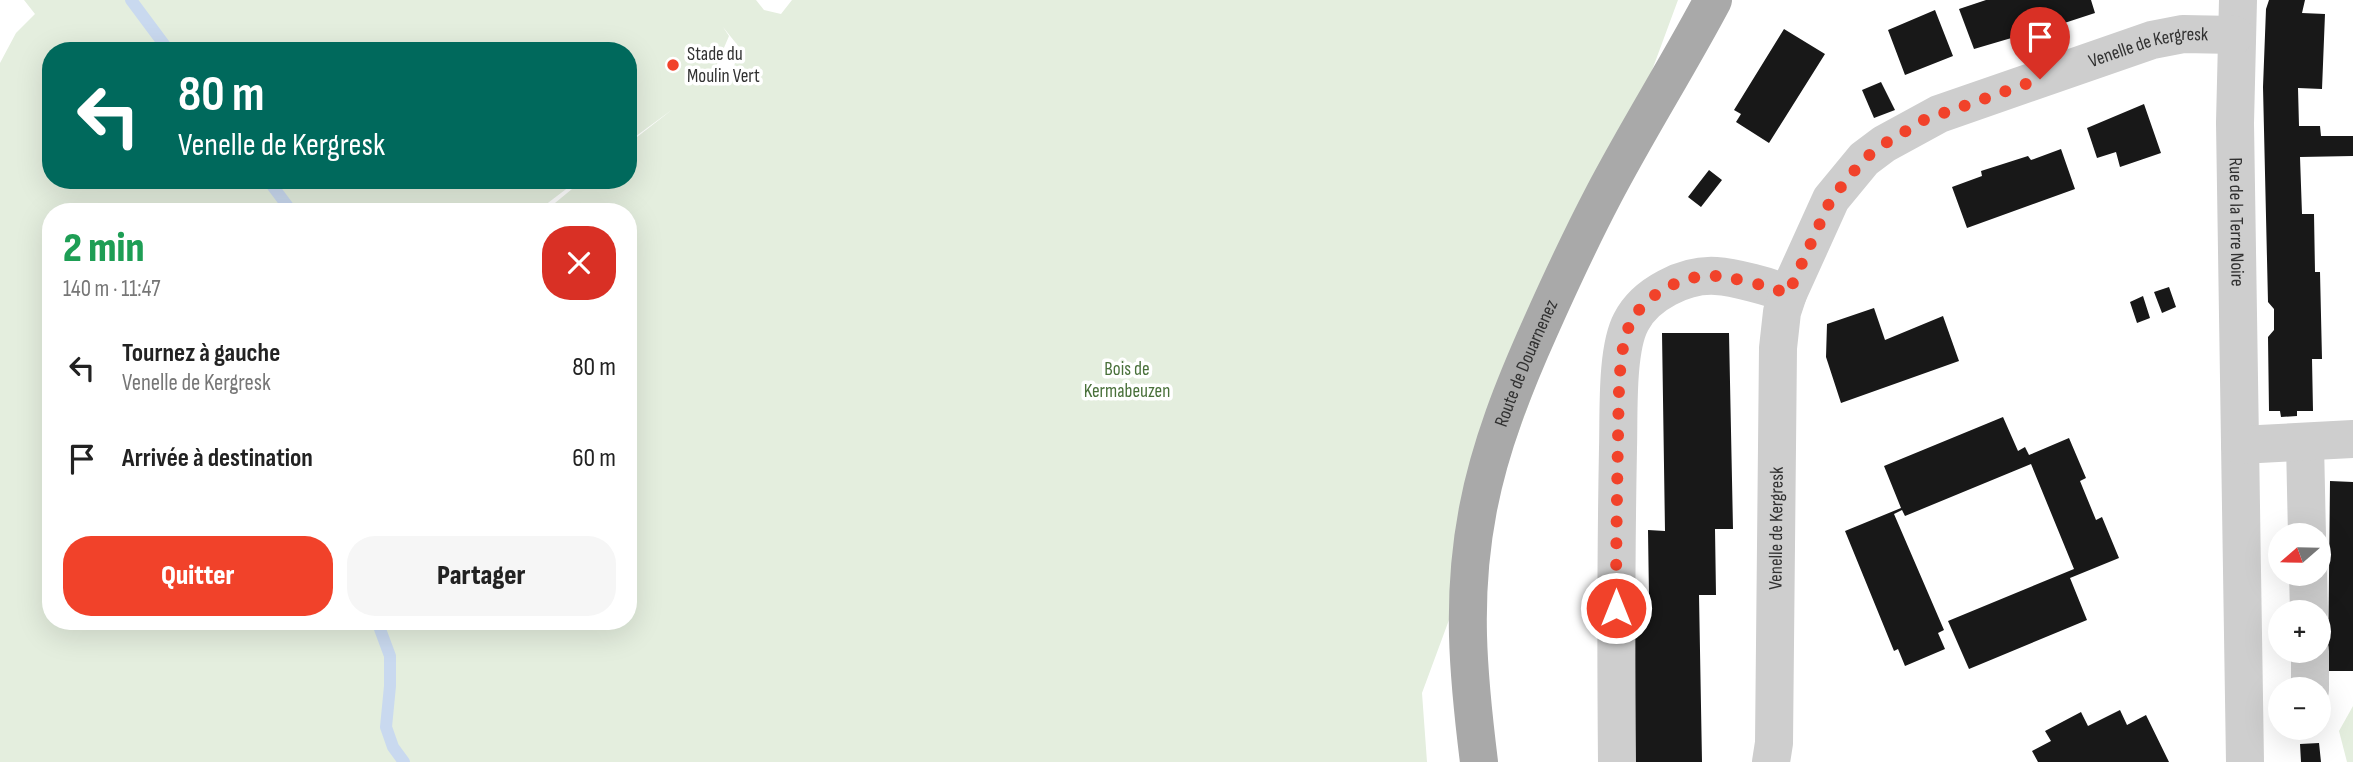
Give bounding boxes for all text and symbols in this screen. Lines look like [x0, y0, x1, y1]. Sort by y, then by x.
pin [2010, 7, 2070, 79]
icon: arrive [2021, 18, 2059, 56]
street label: Venelle de Kergresk [2086, 22, 2209, 73]
place label: Stade du Moulin Vert [687, 43, 760, 88]
marker: Stade du Moulin Vert [665, 57, 681, 73]
text: 80 m [178, 66, 265, 125]
icon: left [63, 70, 154, 161]
text: Venelle de Kergresk [178, 126, 385, 165]
street label: Rue de la Terre Noire [2224, 157, 2249, 287]
text: 2 min [63, 223, 144, 274]
button: close [542, 226, 616, 300]
text: 140 m · 11:47 [63, 275, 160, 303]
street label: Route de Douarnenez [1490, 296, 1563, 430]
text: Tournez à gauche [122, 338, 280, 369]
icon: left [63, 349, 101, 387]
text: 80 m [572, 352, 616, 383]
park label: Bois de Kermabeuzen [1084, 358, 1170, 403]
text: Venelle de Kergresk [122, 369, 271, 397]
icon: arrive [63, 440, 101, 478]
text: Arrivée à destination [122, 443, 313, 474]
text: 60 m [572, 443, 616, 474]
street label: Venelle de Kergresk [1764, 466, 1788, 590]
north arrow [2268, 523, 2331, 586]
map controls [2268, 523, 2331, 740]
button: Quitter [63, 536, 333, 616]
button: Partager [347, 536, 616, 616]
position arrow [1579, 571, 1653, 645]
button: + [2268, 600, 2331, 663]
button: − [2268, 677, 2331, 740]

